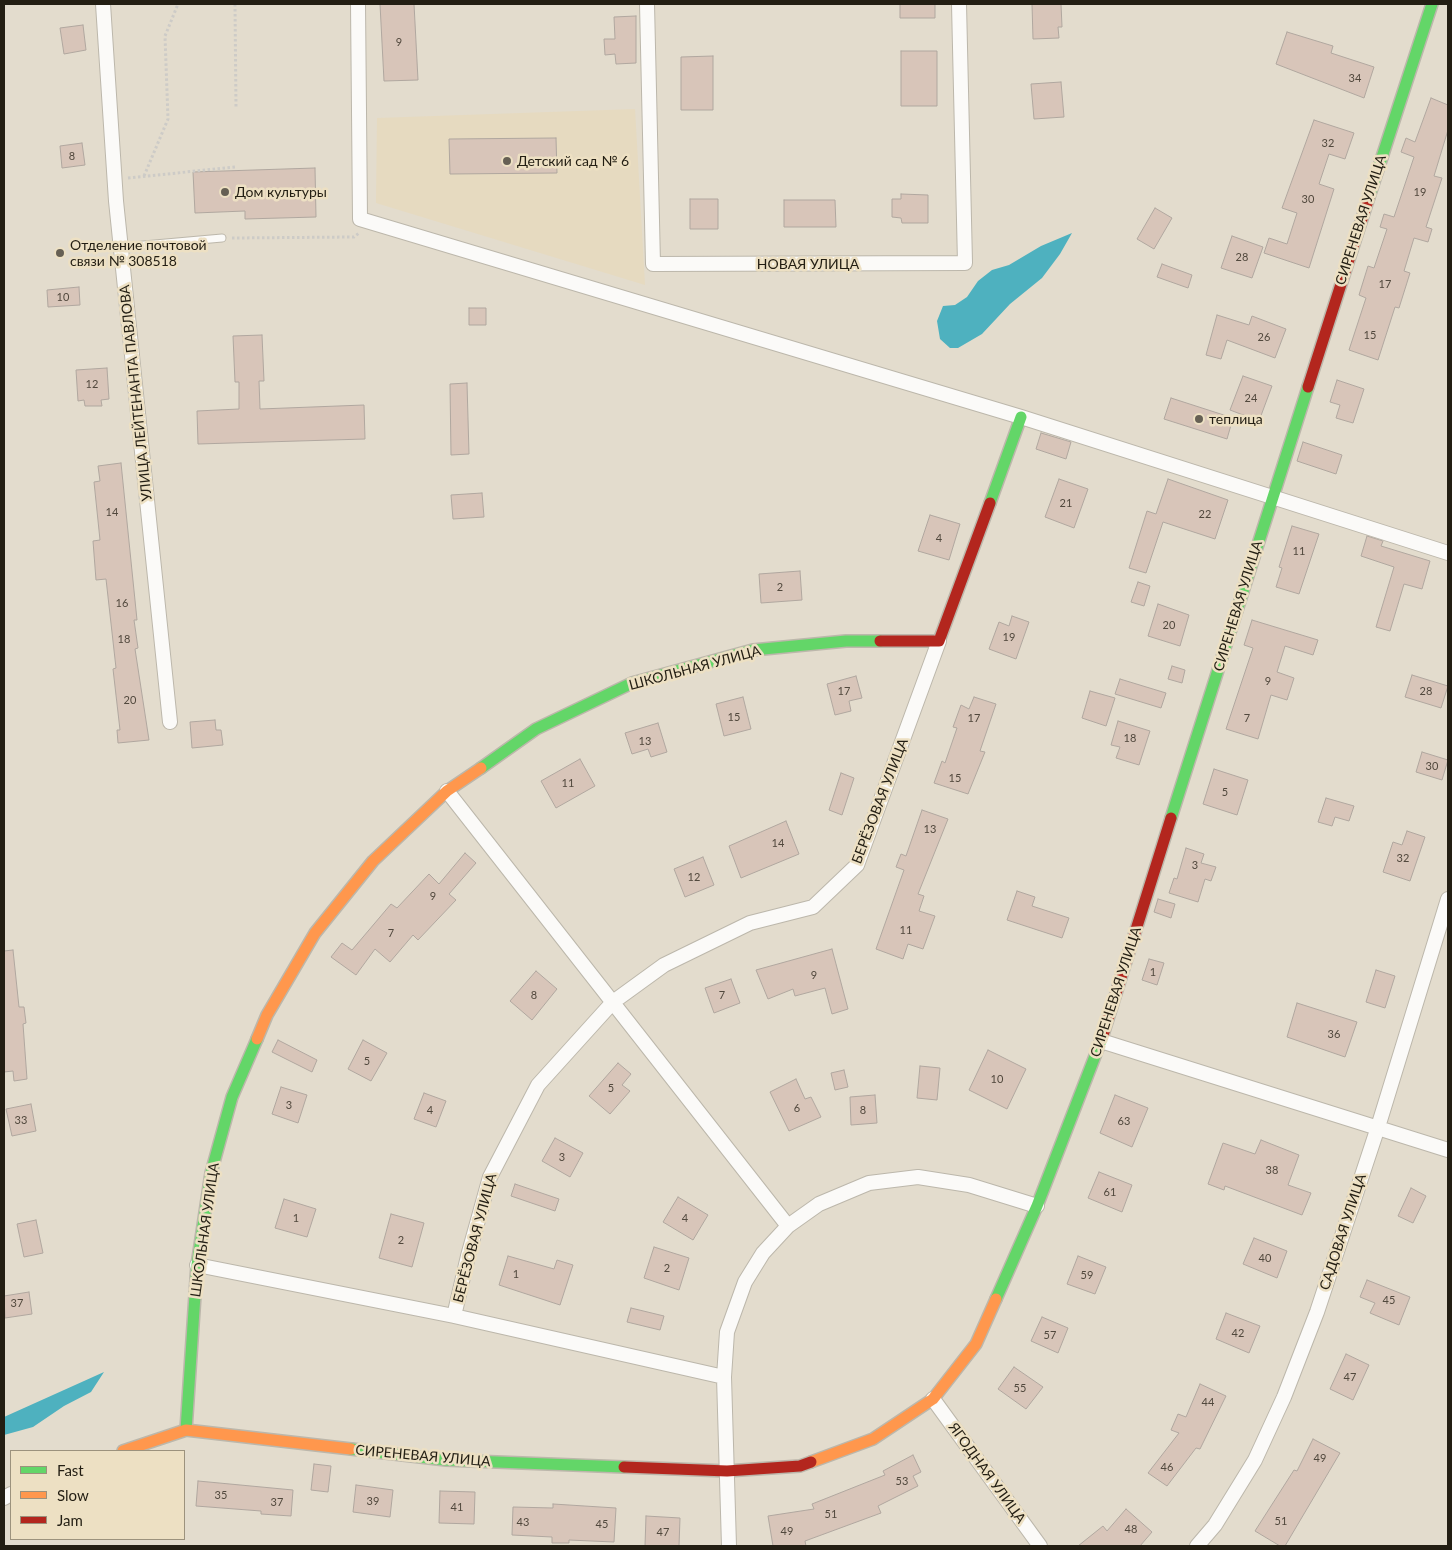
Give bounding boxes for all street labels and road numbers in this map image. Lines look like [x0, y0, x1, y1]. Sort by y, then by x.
street label: СИРЕНЕВАЯ УЛИЦА [1332, 153, 1390, 287]
street label: НОВАЯ УЛИЦА [757, 256, 859, 272]
street label: УЛИЦА ЛЕЙТЕНАНТА ПАВЛОВА [116, 284, 156, 502]
street label: СИРЕНЕВАЯ УЛИЦА [1210, 539, 1266, 673]
street label: ШКОЛЬНАЯ УЛИЦА [627, 642, 763, 694]
street label: БЕРЁЗОВАЯ УЛИЦА [848, 736, 912, 866]
street label: СИРЕНЕВАЯ УЛИЦА [1087, 925, 1145, 1059]
street label: ШКОЛЬНАЯ УЛИЦА [187, 1162, 223, 1298]
street label: БЕРЁЗОВАЯ УЛИЦА [450, 1172, 500, 1304]
street label: САДОВАЯ УЛИЦА [1316, 1172, 1370, 1292]
street label: ЯГОДНАЯ УЛИЦА [945, 1419, 1029, 1527]
street label: СИРЕНЕВАЯ УЛИЦА [355, 1442, 491, 1470]

